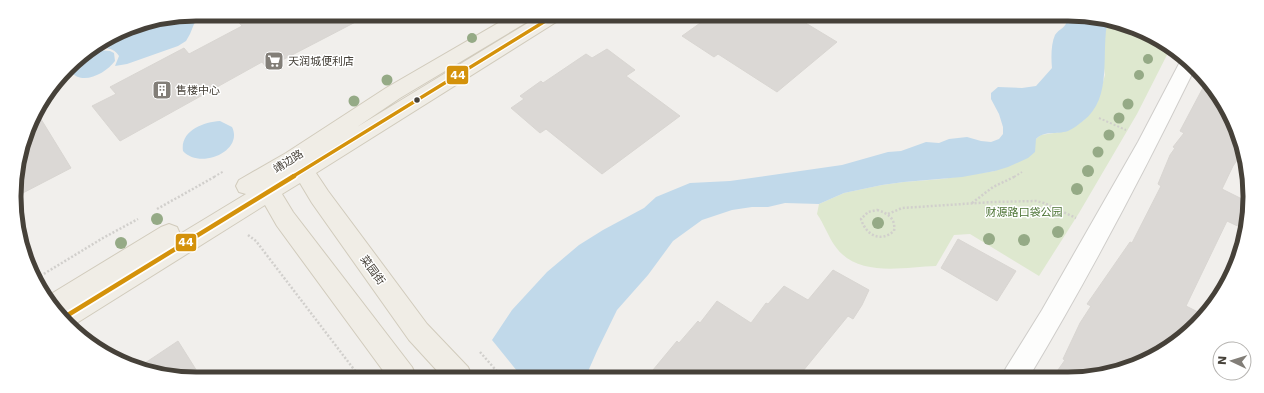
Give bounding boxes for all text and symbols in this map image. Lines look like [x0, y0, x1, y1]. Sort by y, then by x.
supermarket icon: 天润城便利店 [263, 50, 285, 72]
place label: 天润城便利店 [288, 55, 354, 68]
line badge: 44 [446, 65, 469, 85]
text: 44 [450, 69, 466, 82]
building icon: 售楼中心 [151, 79, 173, 101]
place label: 售楼中心 [176, 84, 220, 97]
unlabelled marker [412, 95, 422, 105]
street label: 靖边路 [271, 147, 306, 176]
park label: 财源路口袋公园 [986, 206, 1063, 219]
line badge: 44 [175, 233, 197, 252]
text: 44 [178, 236, 194, 249]
street label: 菜园街 [358, 253, 388, 287]
north arrow [1212, 341, 1252, 381]
text: N [1216, 355, 1229, 365]

